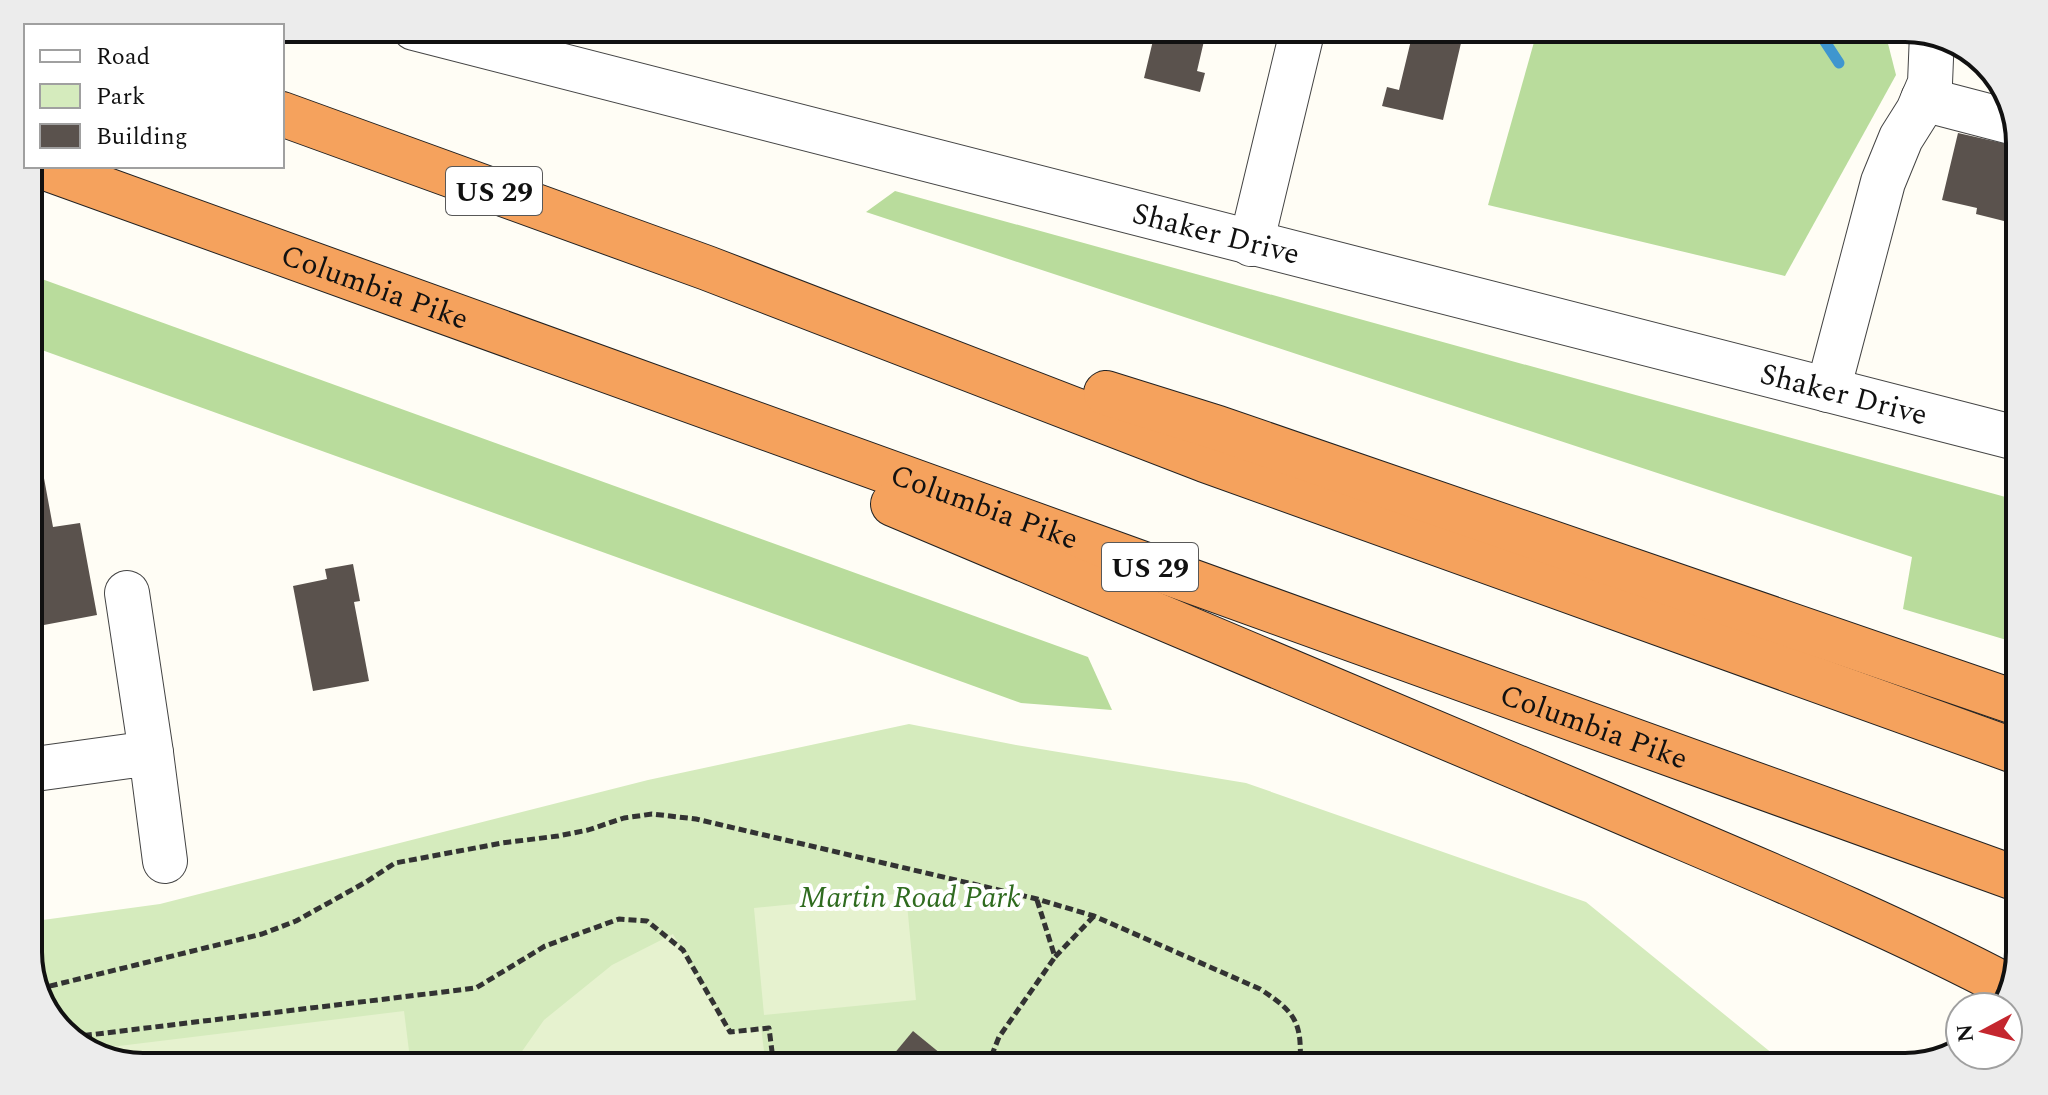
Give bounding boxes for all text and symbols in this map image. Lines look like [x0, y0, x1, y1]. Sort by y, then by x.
legend [24, 24, 284, 168]
text: Road [96, 39, 150, 75]
text: Park [96, 79, 146, 115]
text: Building [96, 119, 188, 155]
road number: US 29 [446, 167, 542, 215]
street label: Shaker Drive [1127, 191, 1305, 278]
street label: Columbia Pike [274, 233, 475, 343]
street label: Shaker Drive [1755, 351, 1932, 438]
street label: Columbia Pike [884, 453, 1084, 563]
road number: US 29 [1102, 543, 1198, 591]
street label: Columbia Pike [1493, 672, 1694, 782]
park label: Martin Road Park [799, 875, 1021, 921]
north arrow [1944, 991, 2024, 1071]
text: N [1948, 1022, 1983, 1044]

